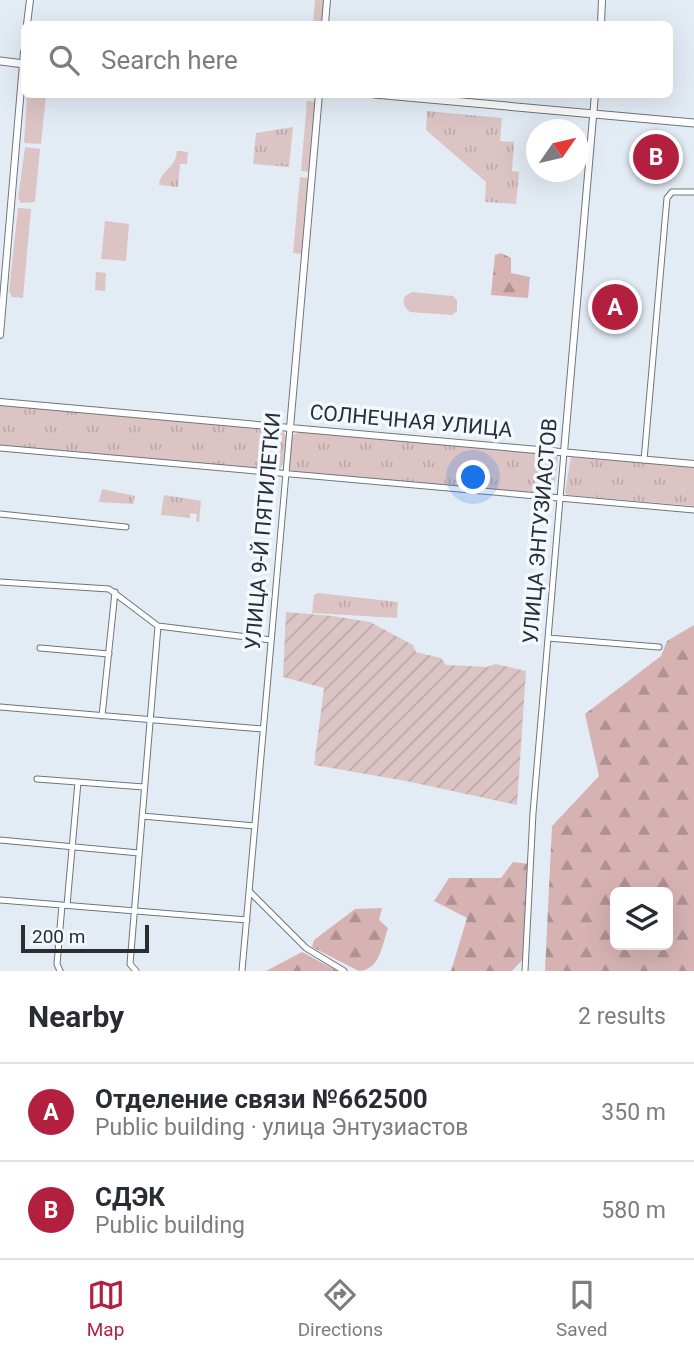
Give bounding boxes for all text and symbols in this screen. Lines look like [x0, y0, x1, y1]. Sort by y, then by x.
search box [21, 21, 673, 98]
icon: search [45, 41, 83, 79]
text: Search here [101, 45, 238, 75]
north arrow [526, 119, 589, 182]
pin: B [633, 131, 679, 183]
pin: A [592, 281, 638, 333]
street label: СОЛНЕЧНАЯ УЛИЦА [309, 400, 514, 442]
street label: УЛИЦА 9-Й ПЯТИЛЕТКИ [241, 411, 285, 651]
street label: УЛИЦА ЭНТУЗИАСТОВ [518, 417, 562, 645]
your location [456, 460, 490, 494]
map controls [610, 887, 673, 950]
button: layers [610, 887, 673, 950]
scale bar [21, 922, 149, 954]
text: 200 m [32, 925, 85, 948]
text: Nearby [28, 999, 124, 1034]
text: 2 results [578, 1003, 666, 1030]
text: Отделение связи №662500 [95, 1084, 428, 1114]
text: A [43, 1099, 59, 1126]
text: 350 m [601, 1099, 666, 1126]
text: Public building · улица Энтузиастов [95, 1114, 468, 1141]
text: СДЭК [95, 1182, 165, 1212]
text: B [44, 1197, 58, 1224]
text: 580 m [601, 1197, 666, 1224]
text: Public building [95, 1212, 245, 1239]
tab: Map [87, 1276, 125, 1341]
tab: Directions [298, 1276, 383, 1341]
tab: Saved [556, 1276, 607, 1341]

